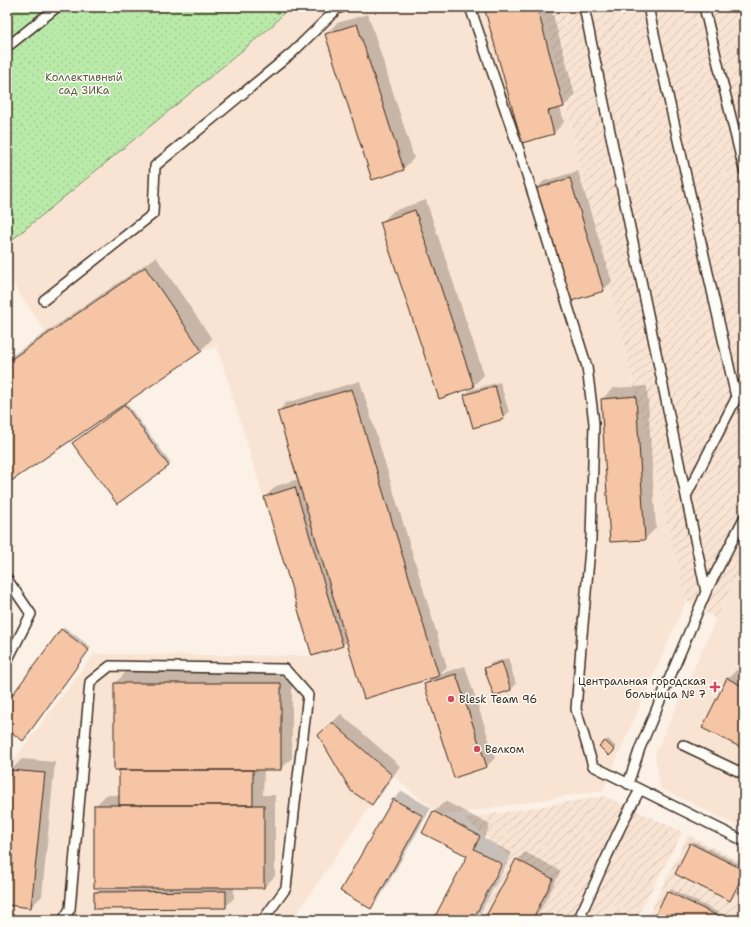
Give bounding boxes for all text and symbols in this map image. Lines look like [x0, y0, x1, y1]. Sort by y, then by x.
park label: Коллективный сад ЗИКа [45, 70, 123, 98]
place label: Центральная городская больница № 7 [578, 674, 706, 702]
marker: Центральная городская больница № 7 [709, 681, 721, 693]
place label: Blesk Team 96 [459, 692, 537, 707]
marker: Blesk Team 96 [446, 694, 456, 704]
place label: Велком [485, 742, 525, 757]
marker: Велком [472, 744, 482, 754]

